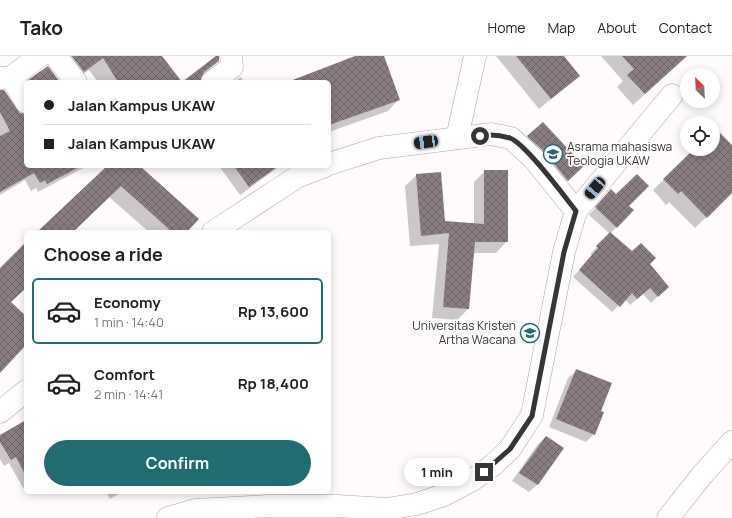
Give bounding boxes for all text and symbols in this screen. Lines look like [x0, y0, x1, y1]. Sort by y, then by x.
text: Tako [20, 15, 63, 41]
text: Home [488, 18, 525, 37]
text: Map [547, 18, 575, 37]
text: About [597, 18, 637, 37]
text: Contact [659, 18, 712, 37]
north arrow [680, 68, 720, 108]
map controls [680, 68, 720, 156]
text: Jalan Kampus UKAW [68, 95, 215, 116]
button: locate [680, 116, 720, 156]
route start [471, 127, 489, 145]
text: Jalan Kampus UKAW [68, 133, 215, 154]
car [413, 134, 439, 150]
place label: Asrama mahasiswa Teologia UKAW [567, 138, 672, 169]
school or university icon: Asrama mahasiswa Teologia UKAW [542, 143, 564, 165]
car [583, 175, 607, 201]
text: Choose a ride [44, 242, 163, 266]
text: Economy [94, 292, 161, 313]
icon: car [46, 293, 82, 329]
text: Rp 13,600 [238, 301, 309, 322]
text: 1 min · 14:40 [94, 313, 164, 331]
place label: Universitas Kristen Artha Wacana [412, 317, 516, 348]
school or university icon: Universitas Kristen Artha Wacana [519, 322, 541, 344]
text: Comfort [94, 364, 155, 385]
icon: car [46, 365, 82, 401]
text: Rp 18,400 [238, 373, 309, 394]
text: 2 min · 14:41 [94, 385, 163, 403]
button: Confirm [44, 440, 311, 486]
callout: 1 min [404, 458, 470, 486]
text: 1 min [421, 463, 453, 481]
route end [475, 463, 493, 481]

